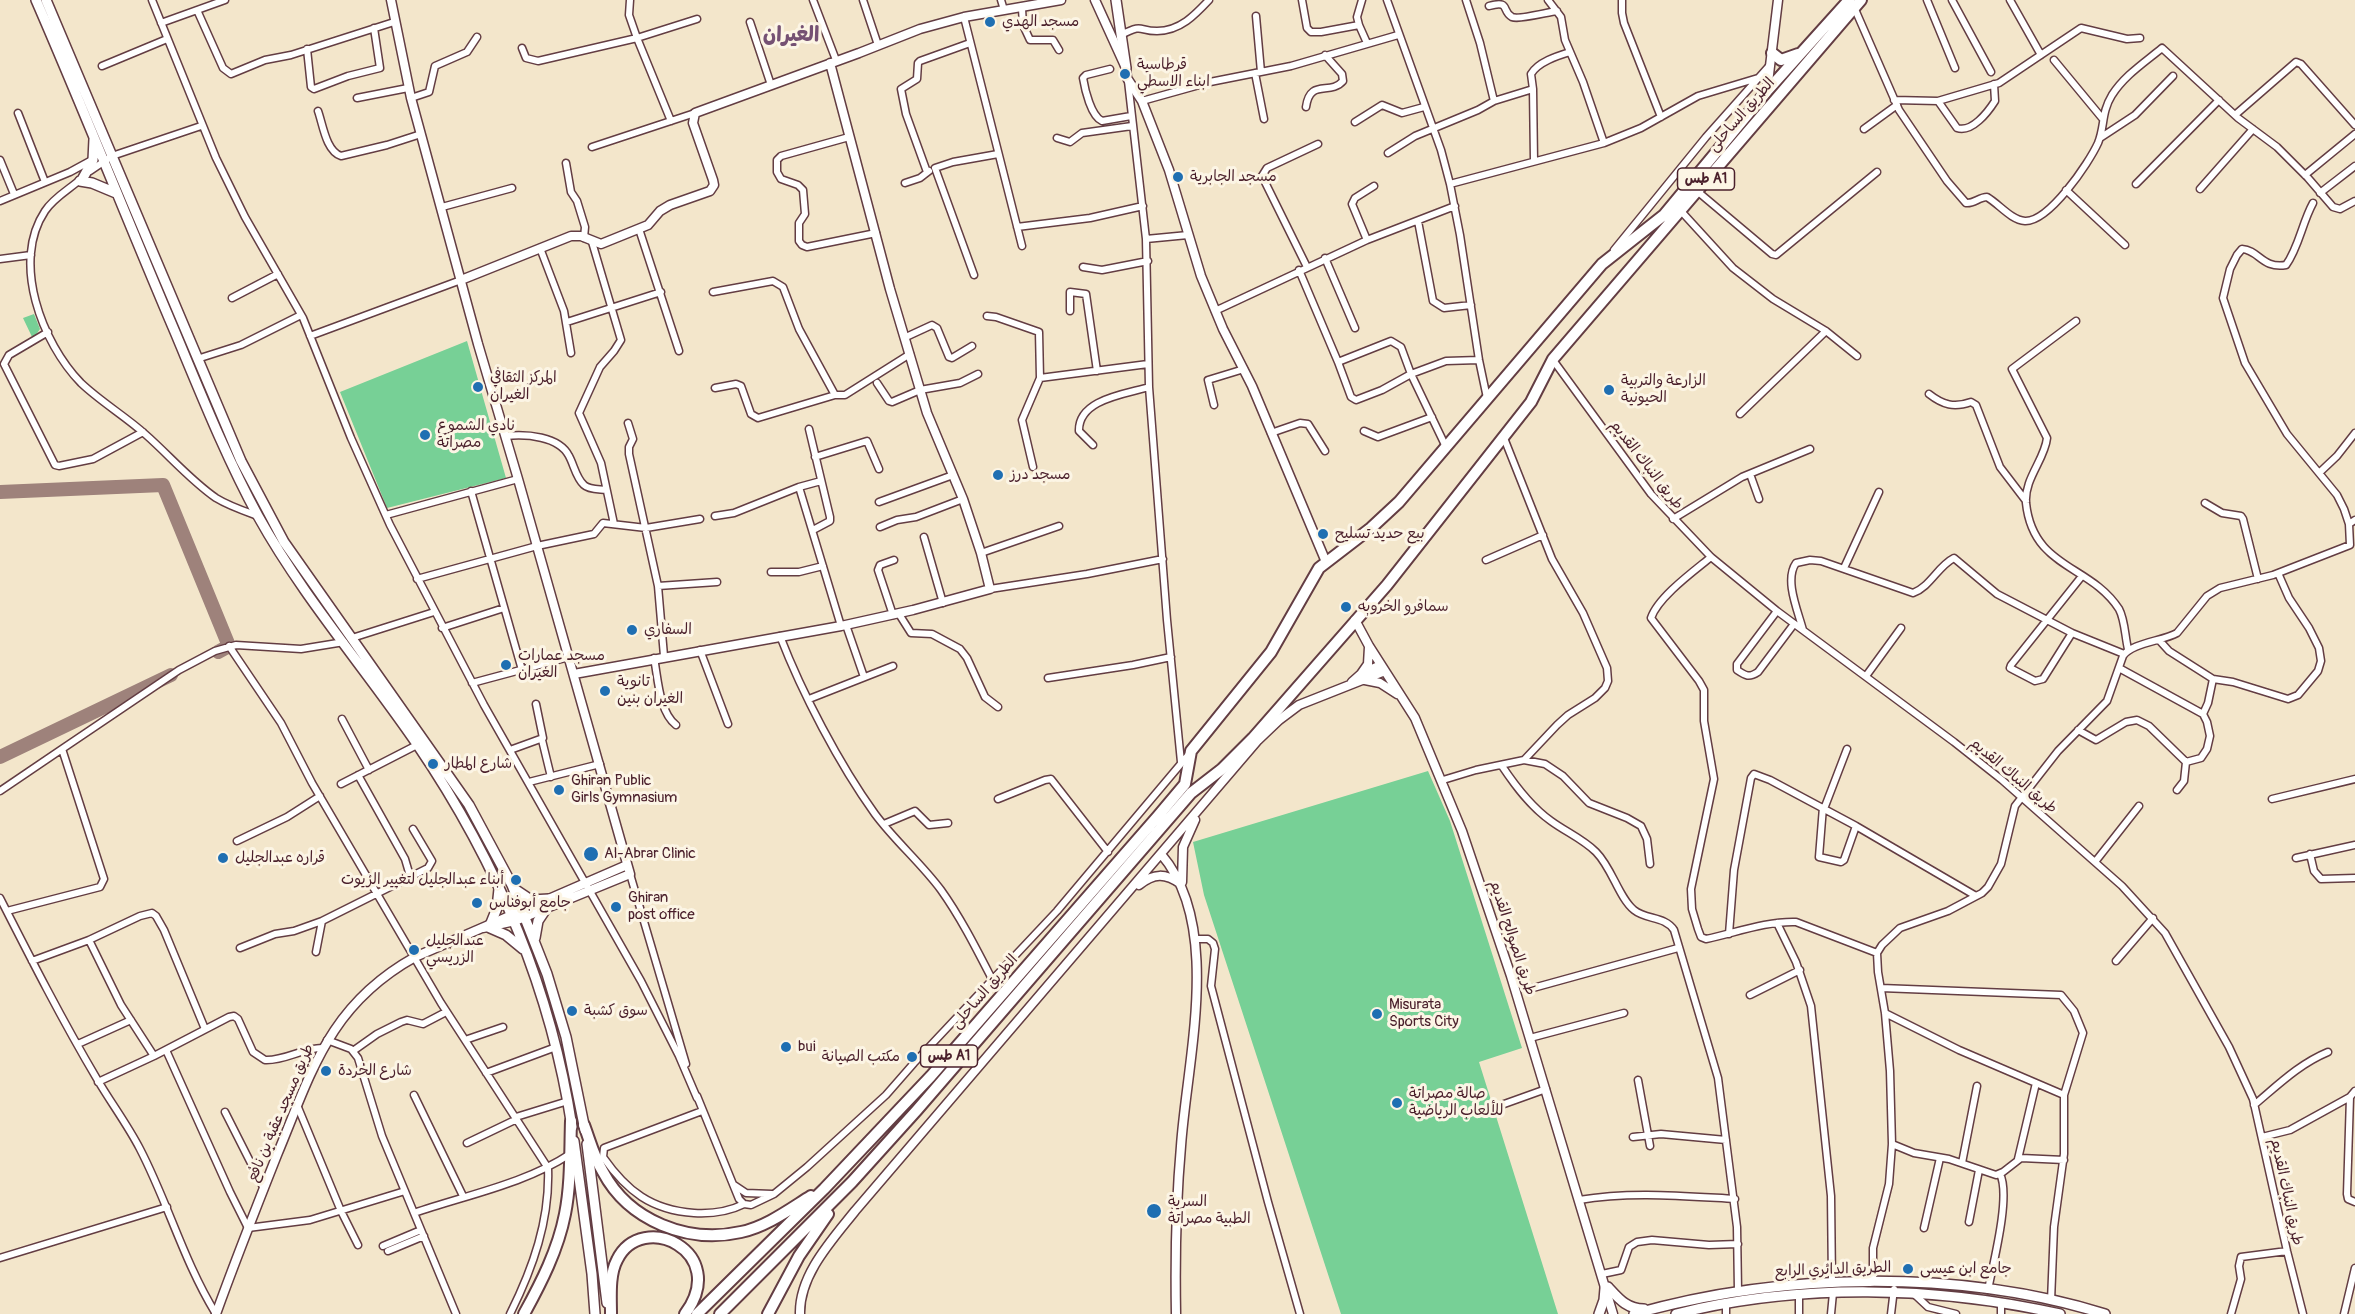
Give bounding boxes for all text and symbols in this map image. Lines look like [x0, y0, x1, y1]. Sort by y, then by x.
place label: مسجد الهدي [1002, 13, 1079, 31]
marker: مسجد الهدي [983, 15, 997, 29]
district label: الغيران [763, 23, 819, 49]
place label: قرطاسية ابناء الاسطي [1137, 56, 1210, 91]
marker: قرطاسية ابناء الاسطي [1118, 67, 1132, 81]
street label: الطريق الساحلى [1705, 74, 1779, 156]
place label: مسجد الجابرية [1190, 168, 1277, 186]
road number: طس A1 [1678, 168, 1734, 190]
marker: مسجد الجابرية [1171, 170, 1185, 184]
place label: المركز الثقافي الغيران [490, 369, 557, 404]
place label: الزارعة والتربية الحيونية [1621, 372, 1706, 407]
marker: المركز الثقافي الغيران [471, 380, 485, 394]
marker: الزارعة والتربية الحيونية [1602, 383, 1616, 397]
place label: نادي الشموع مصراتة [437, 417, 515, 452]
street label: طريق النباك القديم [1605, 417, 1687, 513]
marker: نادي الشموع مصراتة [418, 428, 432, 442]
place label: مسجد درز [1010, 466, 1070, 484]
marker: مسجد درز [991, 468, 1005, 482]
place label: بيع حديد تسليح [1335, 525, 1425, 543]
marker: بيع حديد تسليح [1316, 527, 1330, 541]
place label: سمافرو الخروبه [1358, 598, 1449, 616]
marker: سمافرو الخروبه [1339, 600, 1353, 614]
place label: السفاري [644, 621, 692, 639]
marker: السفاري [625, 623, 639, 637]
place label: مسجد عمارات الغيران [518, 647, 605, 682]
marker: مسجد عمارات الغيران [499, 658, 513, 672]
place label: تانوية الغيران بنين [617, 673, 683, 708]
marker: تانوية الغيران بنين [598, 684, 612, 698]
street label: طريق النباك القديم [1966, 734, 2060, 818]
place label: شارع المطار [445, 755, 512, 773]
marker: شارع المطار [426, 757, 440, 771]
place label: Ghiran Public Girls Gymnasium [571, 772, 677, 807]
marker: Ghiran Public Girls Gymnasium [552, 783, 566, 797]
marker: Al-Abrar Clinic [582, 845, 600, 863]
place label: Al-Abrar Clinic [604, 845, 696, 863]
place label: قراره عبدالجليل [235, 849, 325, 867]
marker: قراره عبدالجليل [216, 851, 230, 865]
place label: أبناء عبدالجليل لتغيير الزيوت [341, 871, 504, 889]
marker: أبناء عبدالجليل لتغيير الزيوت [509, 873, 523, 887]
street label: طريق الصوالح القديم [1485, 878, 1539, 998]
place label: Ghiran post office [628, 889, 695, 924]
place label: جامع أبوفناس [489, 894, 571, 912]
marker: جامع أبوفناس [470, 896, 484, 910]
marker: Ghiran post office [609, 900, 623, 914]
place label: عبدالجليل الزريسي [426, 932, 484, 967]
marker: عبدالجليل الزريسي [407, 943, 421, 957]
street label: الطريق الساحلى [948, 951, 1022, 1033]
place label: Misurata Sports City [1389, 996, 1459, 1031]
place label: سوق كشبة [584, 1002, 648, 1020]
marker: سوق كشبة [565, 1004, 579, 1018]
marker: Misurata Sports City [1370, 1007, 1384, 1021]
place label: bui [798, 1038, 816, 1056]
marker: bui [779, 1040, 793, 1054]
street label: طريق مسجد عقبة بن نافع [244, 1041, 318, 1185]
road number: طس A1 [920, 1045, 978, 1067]
place label: مكتب الصيانة [822, 1048, 900, 1066]
marker: مكتب الصيانة [905, 1050, 919, 1064]
place label: شارع الخردة [338, 1062, 412, 1080]
marker: شارع الخردة [319, 1064, 333, 1078]
place label: صالة مصراتة للألعاب الرياضية [1409, 1085, 1503, 1120]
marker: صالة مصراتة للألعاب الرياضية [1390, 1096, 1404, 1110]
street label: طريق النباك القديم [2266, 1137, 2306, 1247]
place label: السرية الطبية مصراتة [1168, 1193, 1251, 1228]
marker: السرية الطبية مصراتة [1145, 1202, 1163, 1220]
street label: الطريق الدائري الرابع [1774, 1259, 1892, 1281]
place label: جامع ابن عيسى [1920, 1260, 2012, 1278]
marker: جامع ابن عيسى [1901, 1262, 1915, 1276]

